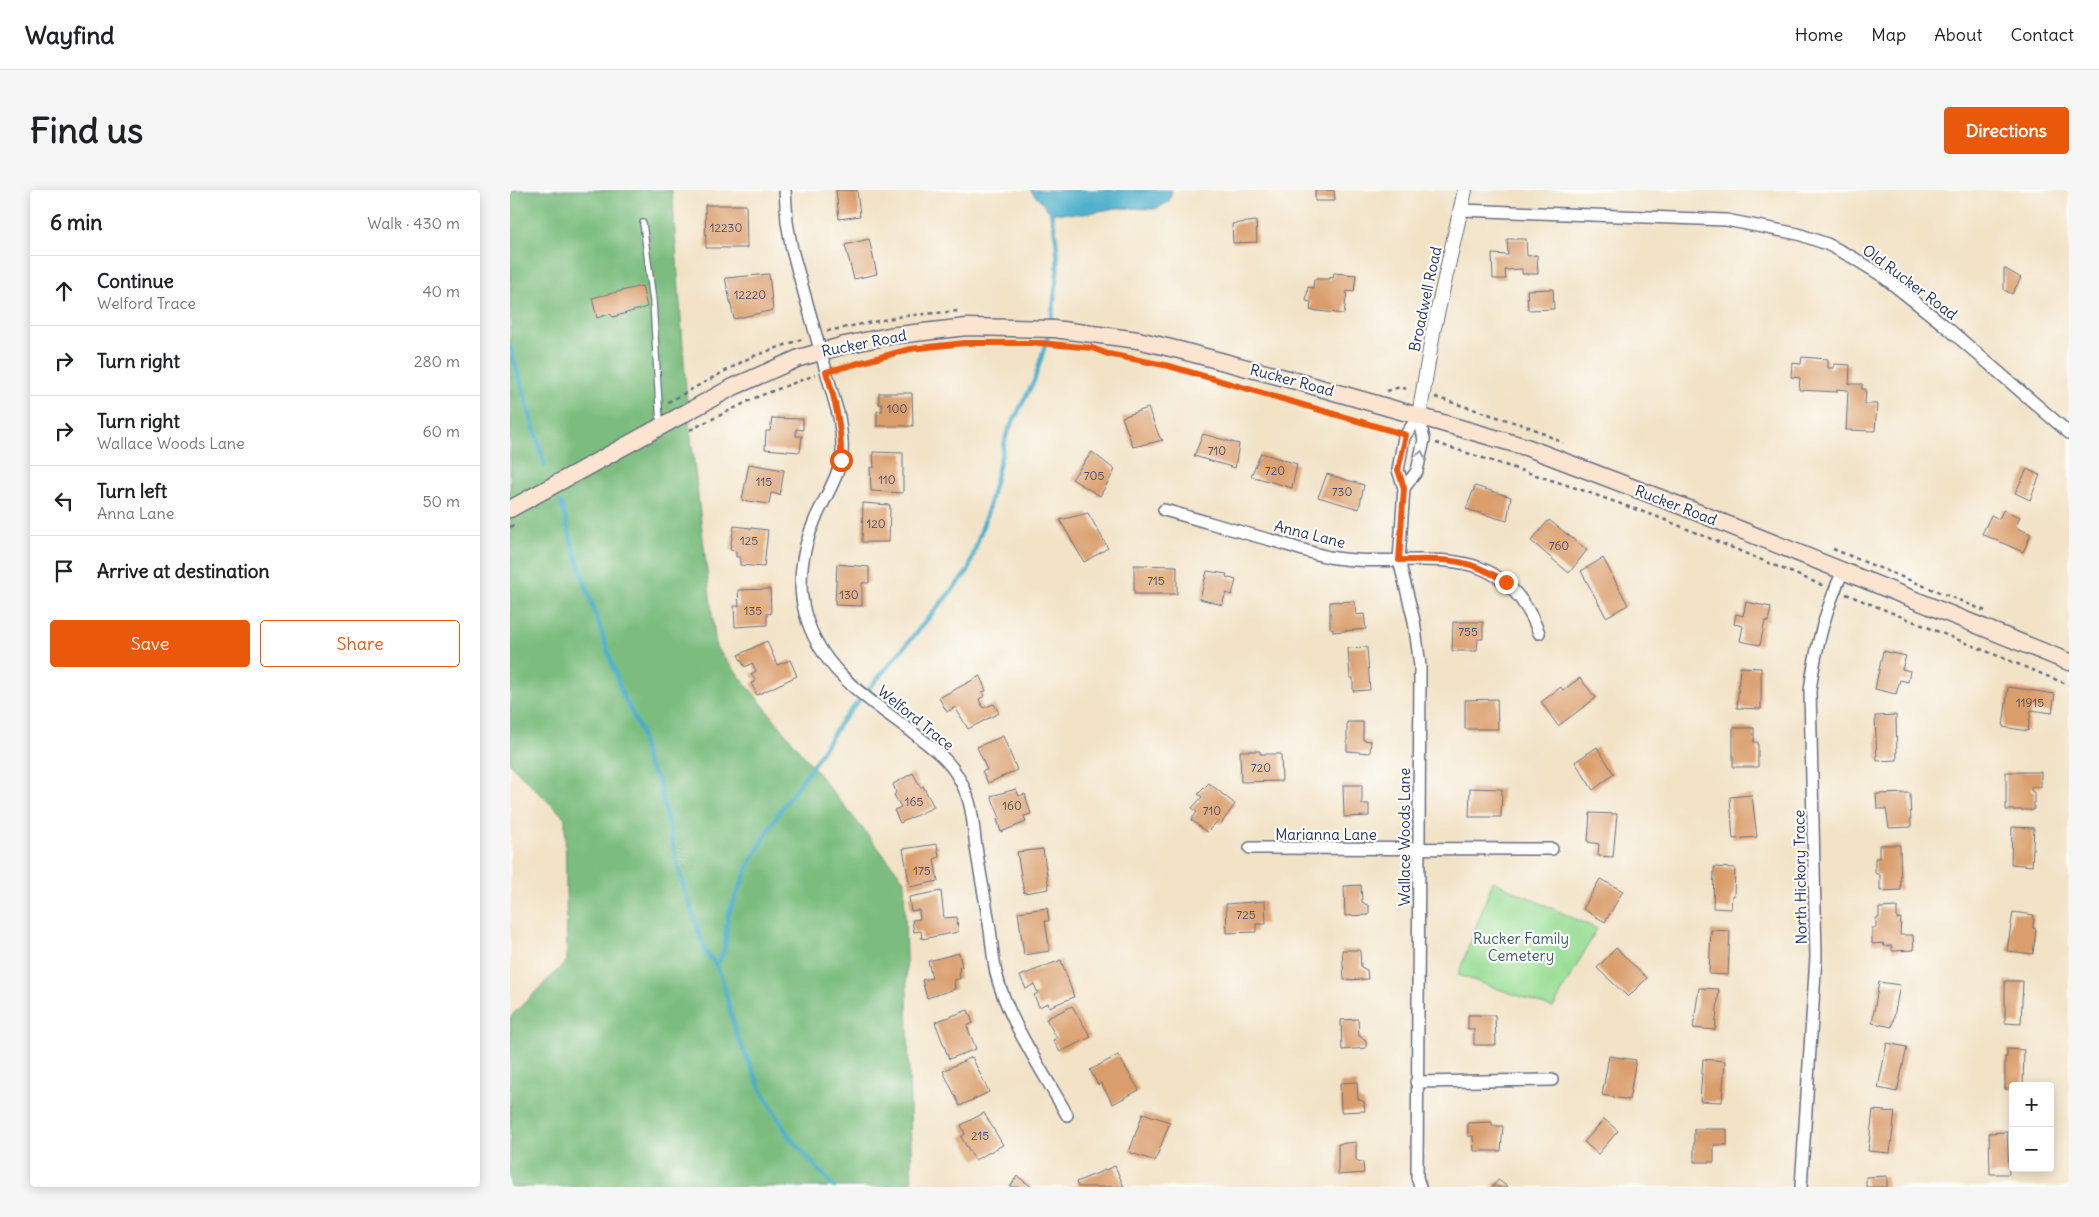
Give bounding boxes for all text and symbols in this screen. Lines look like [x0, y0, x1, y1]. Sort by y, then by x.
text: Wayfind [25, 20, 114, 50]
text: Home [1795, 23, 1843, 46]
text: Map [1871, 23, 1906, 46]
text: About [1934, 23, 1982, 46]
text: Contact [2010, 23, 2074, 46]
button: Directions [1944, 107, 2069, 154]
text: Find us [30, 108, 143, 152]
text: 6 min [50, 209, 102, 236]
text: Walk · 430 m [367, 213, 460, 233]
house number: 12230 [710, 220, 742, 235]
street label: Old Rucker Road [1859, 240, 1961, 324]
street label: Broadwell Road [1405, 245, 1445, 353]
text: Continue [97, 269, 174, 293]
icon: ahead [50, 277, 78, 305]
text: 40 m [422, 281, 460, 301]
house number: 12220 [734, 287, 766, 302]
text: Welford Trace [97, 293, 196, 313]
street label: Rucker Road [820, 325, 908, 361]
icon: right [50, 347, 78, 375]
text: Turn right [97, 349, 180, 373]
text: 280 m [414, 351, 460, 371]
street label: Rucker Road [1248, 360, 1336, 400]
house number: 100 [887, 401, 907, 416]
text: Turn right [97, 409, 180, 433]
icon: right [50, 417, 78, 445]
text: 60 m [422, 421, 460, 441]
text: Wallace Woods Lane [97, 433, 245, 453]
house number: 710 [1208, 443, 1226, 458]
route start [830, 449, 853, 472]
one-way arrow [1415, 449, 1426, 458]
house number: 720 [1265, 463, 1285, 478]
house number: 705 [1084, 468, 1104, 483]
house number: 110 [878, 472, 896, 487]
house number: 115 [756, 474, 772, 489]
text: Turn left [97, 479, 167, 503]
street label: Rucker Road [1632, 481, 1720, 529]
house number: 730 [1332, 484, 1352, 499]
icon: left [50, 487, 78, 515]
text: 50 m [422, 491, 460, 511]
text: Anna Lane [97, 503, 174, 523]
house number: 120 [866, 516, 886, 531]
street label: Anna Lane [1273, 516, 1347, 552]
house number: 125 [740, 533, 758, 548]
house number: 760 [1549, 538, 1569, 553]
icon: arrive [50, 557, 78, 585]
text: Arrive at destination [97, 559, 270, 583]
route end [1495, 571, 1518, 594]
house number: 715 [1147, 573, 1165, 588]
house number: 130 [839, 587, 859, 602]
house number: 135 [744, 603, 762, 618]
button: Save [50, 620, 250, 667]
button: Share [260, 620, 460, 667]
house number: 755 [1458, 624, 1478, 639]
street label: Welford Trace [874, 681, 958, 755]
house number: 11915 [2016, 695, 2044, 710]
house number: 720 [1251, 760, 1271, 775]
street label: Wallace Woods Lane [1395, 768, 1414, 906]
house number: 165 [905, 794, 923, 809]
house number: 160 [1002, 798, 1022, 813]
house number: 710 [1203, 803, 1221, 818]
street label: North Hickory Trace [1789, 809, 1811, 945]
street label: Marianna Lane [1275, 825, 1377, 844]
house number: 175 [913, 863, 931, 878]
house number: 725 [1236, 907, 1256, 922]
park label: Rucker Family Cemetery [1473, 929, 1569, 965]
map controls [2009, 1082, 2054, 1172]
button: + [2009, 1082, 2054, 1127]
button: − [2009, 1127, 2054, 1172]
house number: 215 [971, 1128, 989, 1143]

